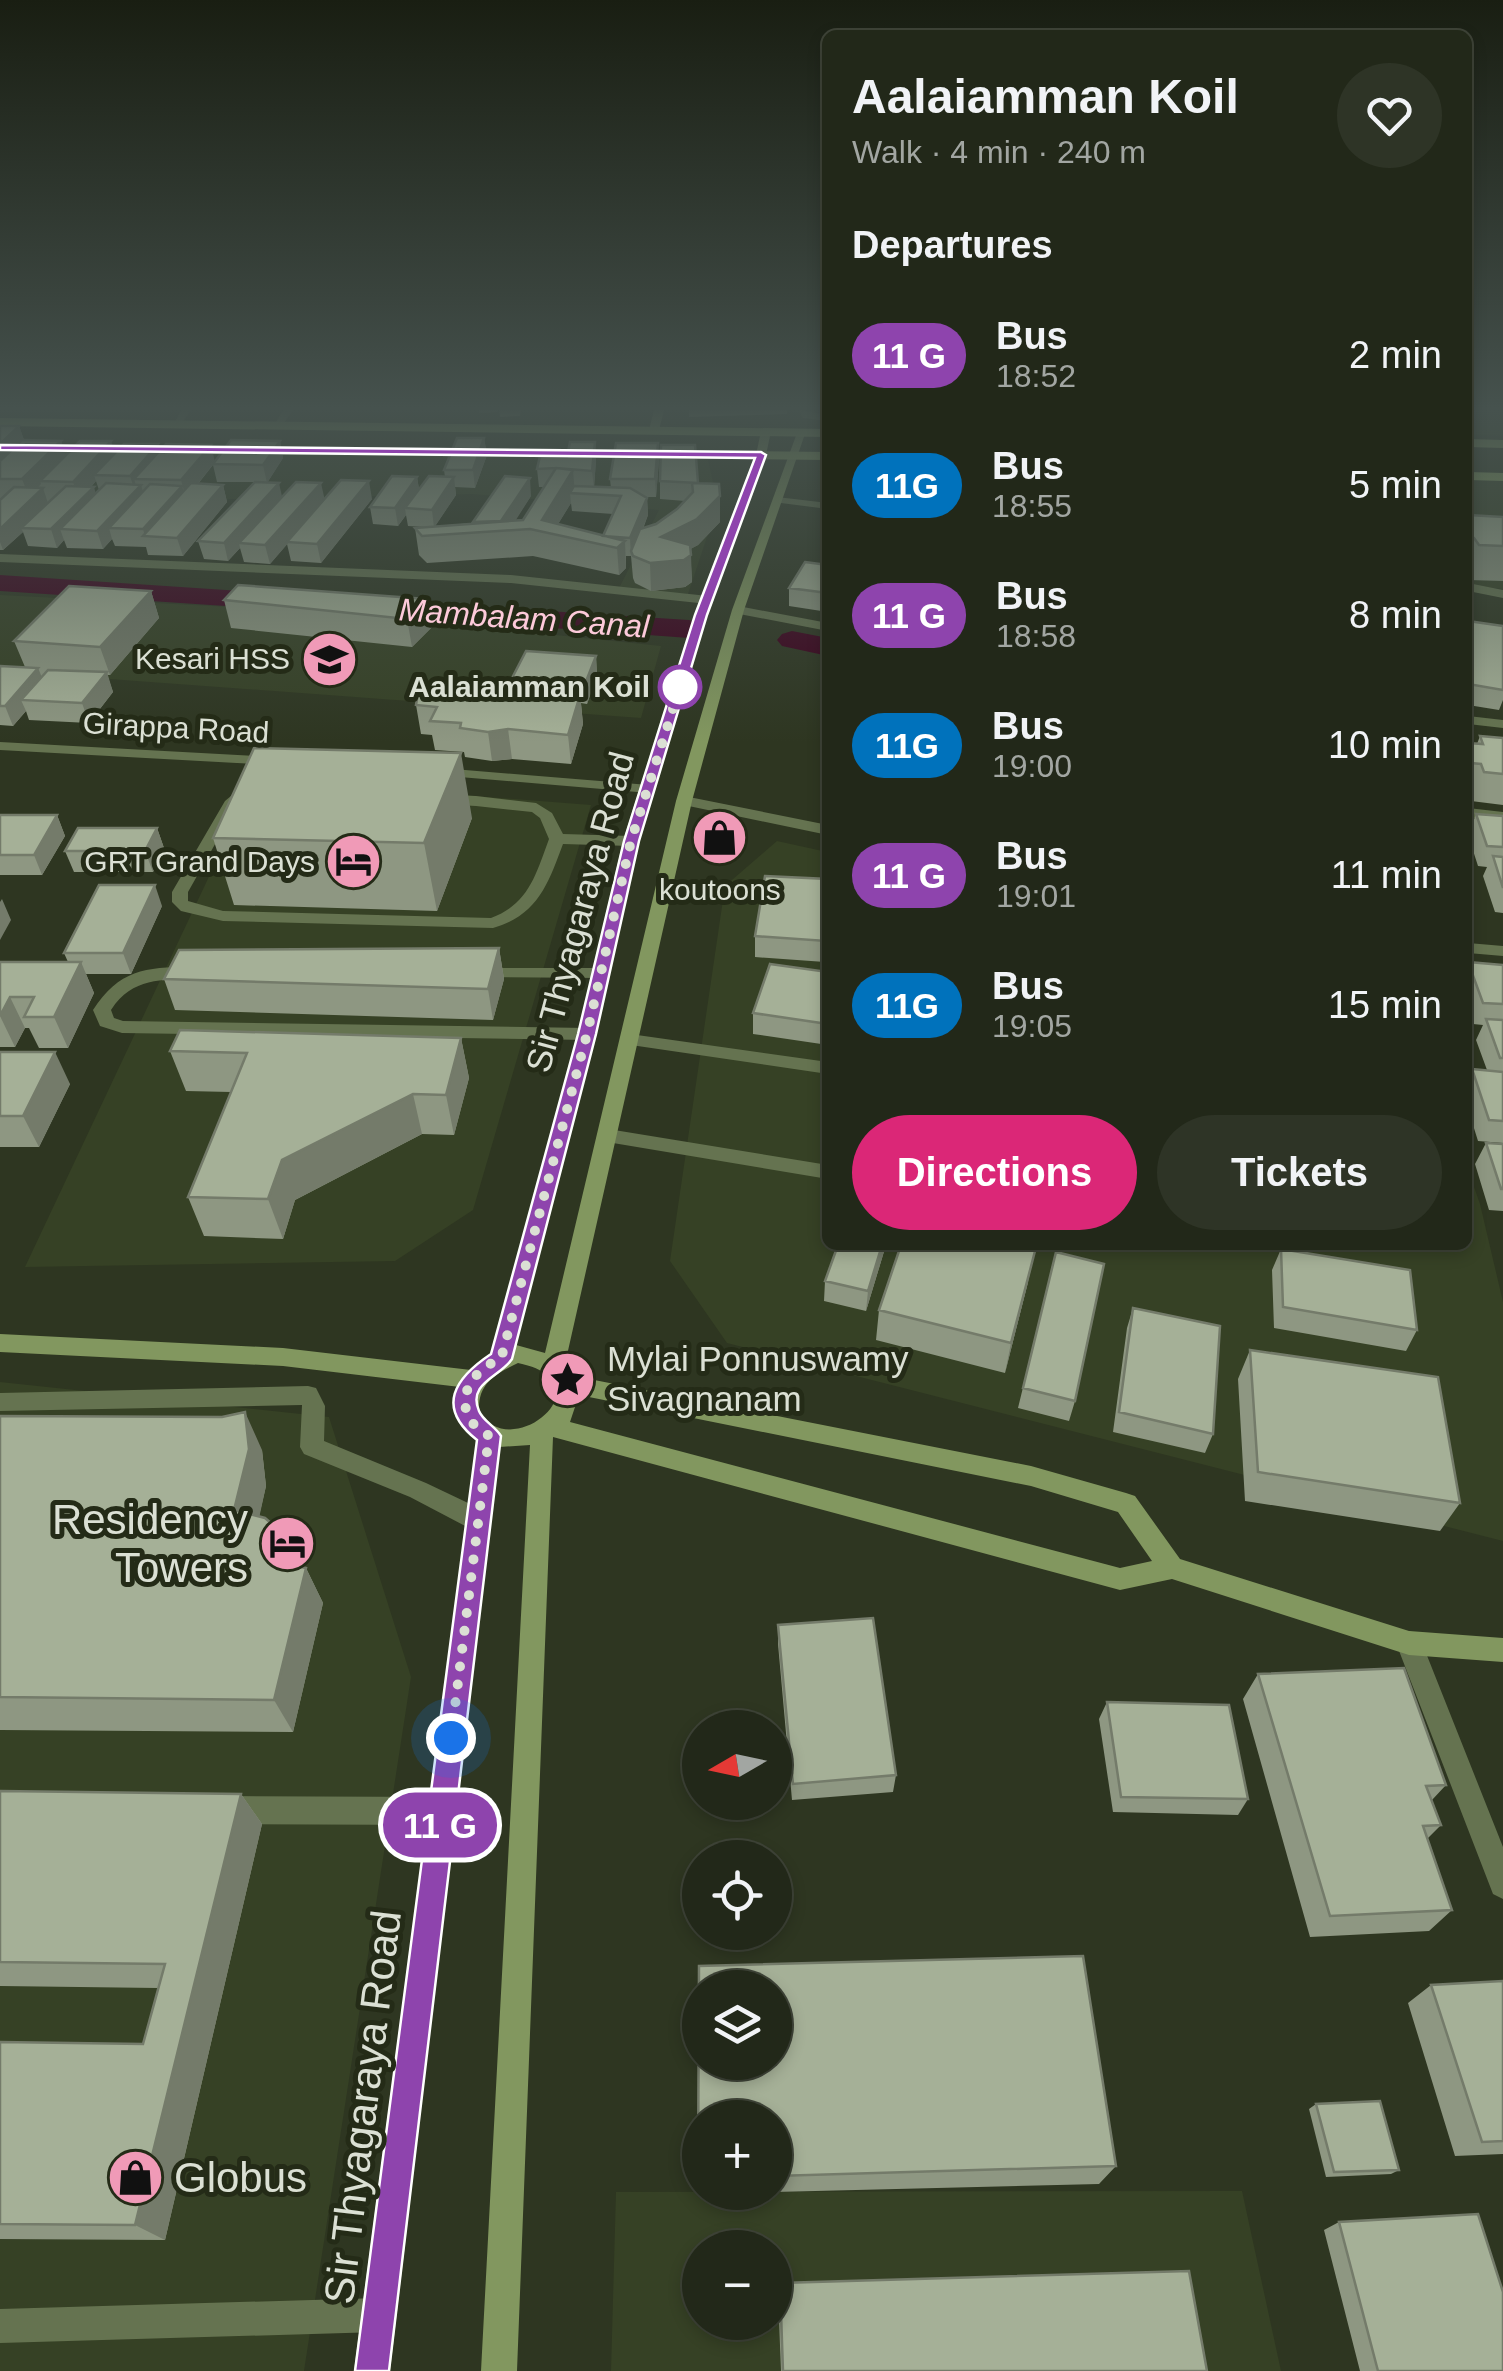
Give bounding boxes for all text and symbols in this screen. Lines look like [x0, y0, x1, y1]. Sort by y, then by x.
button: heart [1337, 63, 1442, 168]
text: Aalaiamman Koil [852, 70, 1239, 123]
text: Walk · 4 min · 240 m [852, 134, 1146, 170]
text: Departures [852, 224, 1053, 266]
text: Bus [996, 315, 1068, 357]
text: 2 min [1349, 334, 1442, 376]
text: 11 G [872, 336, 946, 375]
text: 18:52 [996, 358, 1076, 394]
text: Bus [992, 445, 1064, 487]
text: 5 min [1349, 464, 1442, 506]
text: 11G [875, 466, 939, 505]
text: 18:55 [992, 488, 1072, 524]
text: Bus [996, 575, 1068, 617]
water label: Mambalam Canal [398, 591, 651, 645]
text: 8 min [1349, 594, 1442, 636]
text: 11 G [872, 596, 946, 635]
text: 18:58 [996, 618, 1076, 654]
school or university icon: Kesari HSS [299, 629, 359, 689]
place label: Kesari HSS [135, 642, 290, 675]
marker: Aalaiamman Koil [659, 666, 701, 708]
place label: Aalaiamman Koil [408, 670, 650, 703]
text: Bus [992, 705, 1064, 747]
street label: Girappa Road [82, 706, 270, 749]
text: 10 min [1328, 724, 1442, 766]
text: 11G [875, 726, 939, 765]
street label: Sir Thyagaraya Road [518, 747, 641, 1076]
text: 19:00 [992, 748, 1072, 784]
shop icon: koutoons [690, 808, 750, 868]
hotel icon: GRT Grand Days [324, 832, 384, 892]
text: Bus [996, 835, 1068, 877]
place label: GRT Grand Days [84, 845, 315, 878]
text: 11 min [1331, 854, 1442, 896]
text: 11 G [872, 856, 946, 895]
place label: koutoons [659, 873, 781, 906]
text: 19:01 [996, 878, 1076, 914]
text: Bus [992, 965, 1064, 1007]
text: 15 min [1328, 984, 1442, 1026]
text: 11G [875, 986, 939, 1025]
text: 19:05 [992, 1008, 1072, 1044]
button: Directions [852, 1115, 1137, 1230]
button: Tickets [1157, 1115, 1442, 1230]
place label: Mylai Ponnuswamy Sivagnanam [607, 1339, 909, 1418]
place icon: Mylai Ponnuswamy Sivagnanam [538, 1349, 598, 1409]
place label: Residency Towers [52, 1496, 248, 1591]
hotel icon: Residency Towers [257, 1513, 317, 1573]
north arrow [682, 1710, 792, 1820]
map controls [682, 1710, 792, 2340]
your location [426, 1713, 476, 1763]
line badge: 11 G [370, 1792, 510, 1858]
text: 11 G [403, 1806, 477, 1845]
button: locate [682, 1840, 792, 1950]
street label: Sir Thyagaraya Road [315, 1908, 410, 2307]
button: layers [682, 1970, 792, 2080]
button: + [682, 2100, 792, 2210]
shop icon: Globus [105, 2147, 165, 2207]
place label: Globus [174, 2154, 307, 2201]
button: − [682, 2230, 792, 2340]

